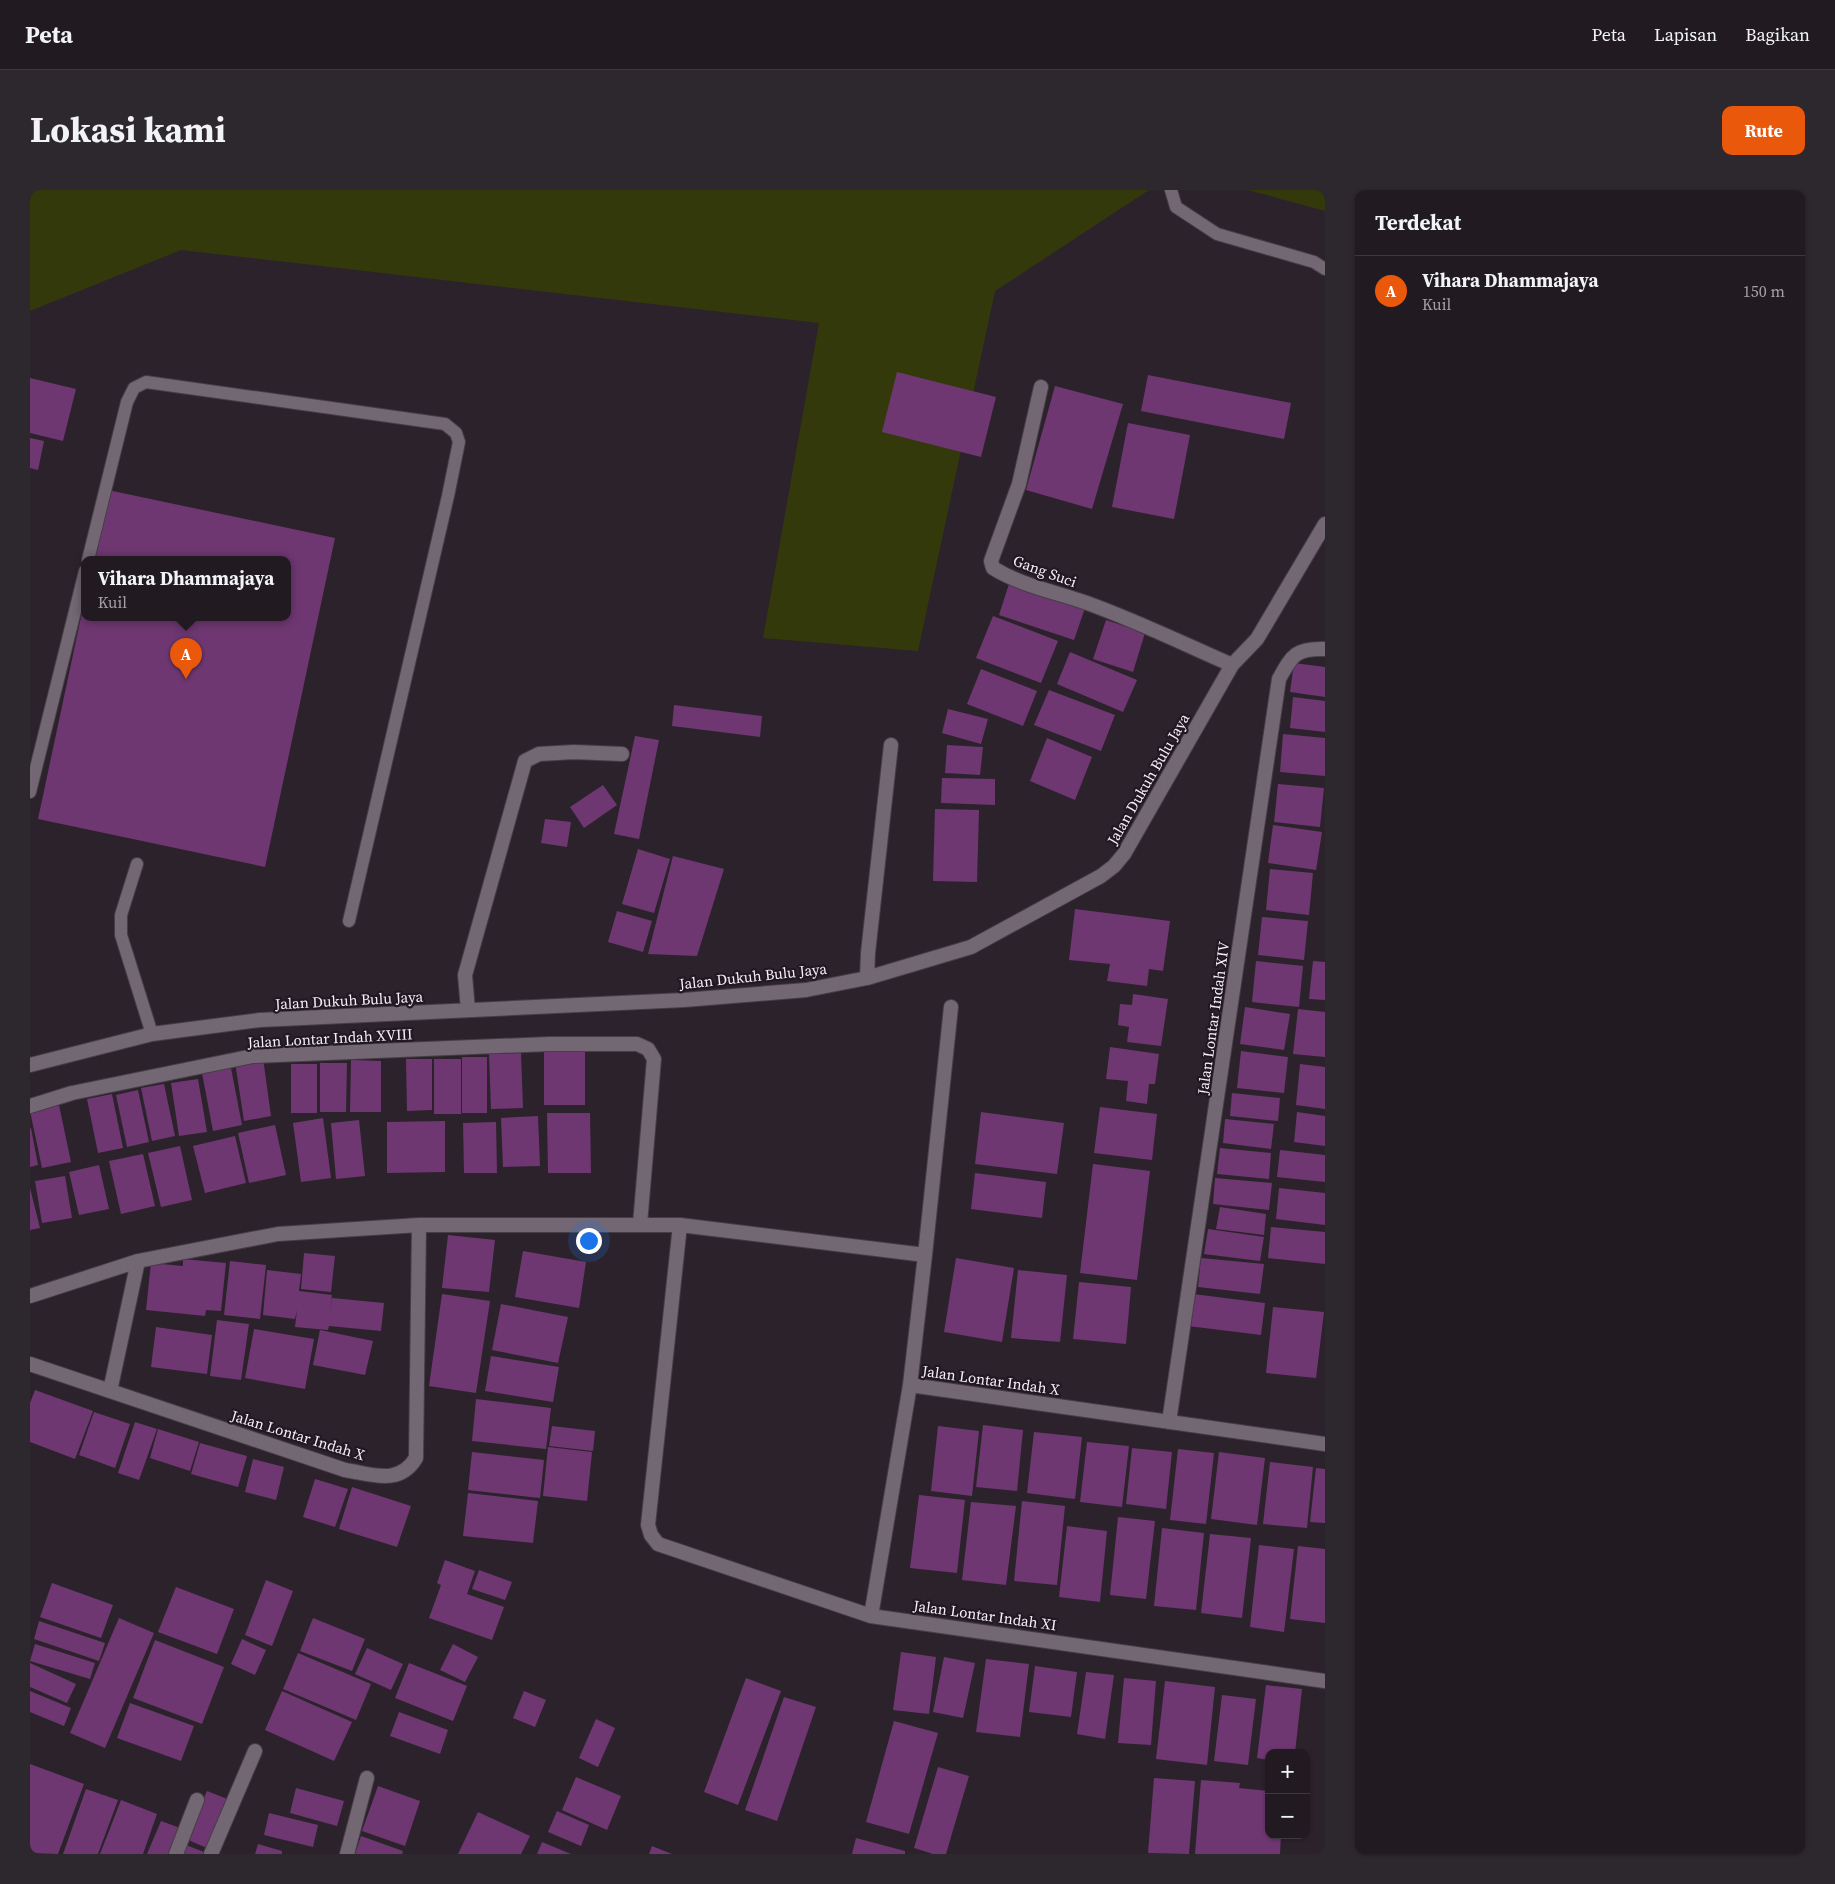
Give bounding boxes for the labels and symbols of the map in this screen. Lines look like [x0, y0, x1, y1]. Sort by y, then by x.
street label: Gang Suci [1010, 550, 1080, 592]
pin: A [170, 638, 202, 679]
street label: Jalan Dukuh Bulu Jaya [1101, 709, 1194, 849]
street label: Jalan Lontar Indah XIV [1192, 940, 1234, 1097]
street label: Jalan Dukuh Bulu Jaya [677, 958, 828, 994]
street label: Jalan Dukuh Bulu Jaya [273, 986, 424, 1014]
street label: Jalan Lontar Indah XVIII [246, 1023, 413, 1053]
your location [576, 1228, 602, 1254]
street label: Jalan Lontar Indah X [920, 1360, 1061, 1400]
street label: Jalan Lontar Indah X [228, 1404, 368, 1465]
street label: Jalan Lontar Indah XI [911, 1594, 1058, 1635]

